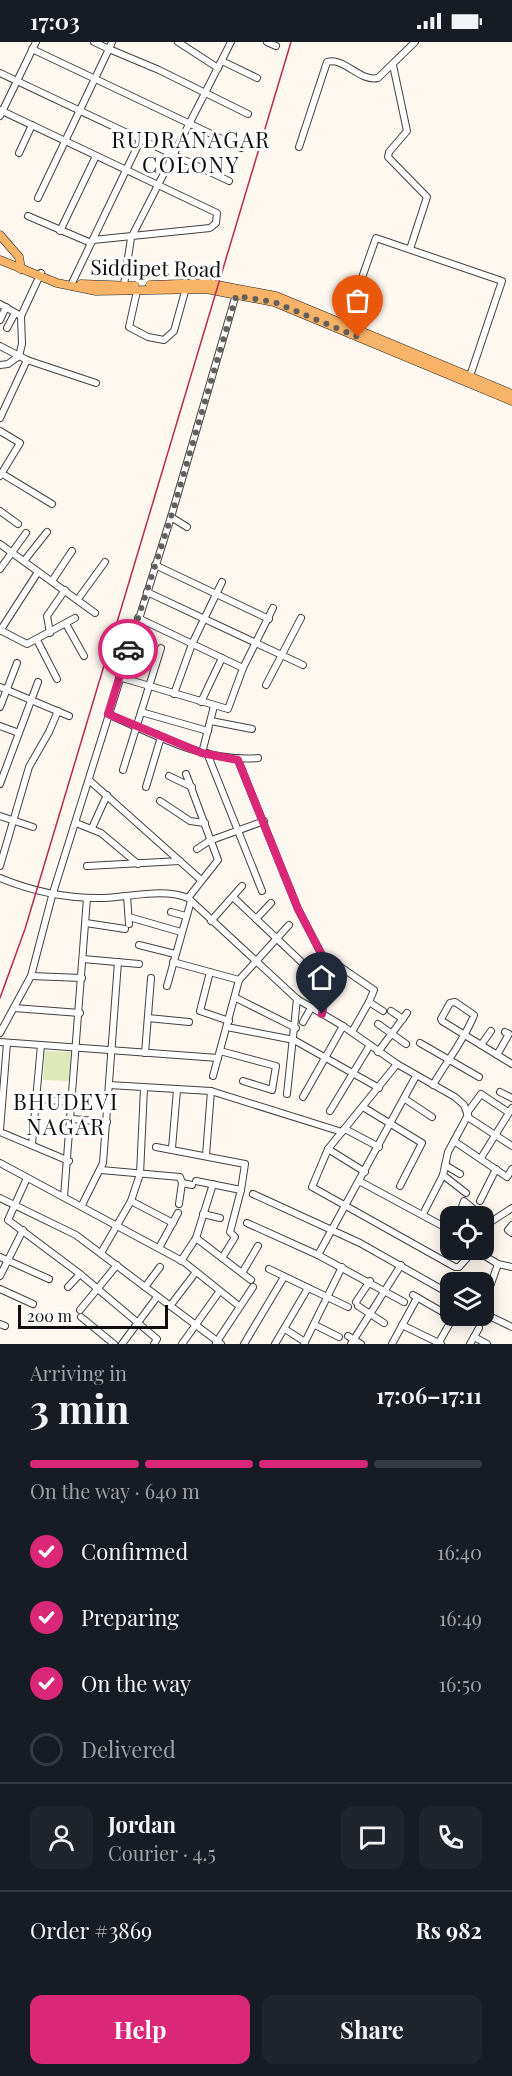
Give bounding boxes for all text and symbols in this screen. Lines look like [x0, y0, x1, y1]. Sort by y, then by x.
text: 17:03 [30, 6, 80, 36]
district label: RUDRANAGAR COLONY [111, 124, 271, 179]
street label: Siddipet Road [90, 252, 222, 282]
pin [332, 275, 383, 337]
icon: bag [341, 284, 374, 317]
courier [98, 619, 158, 679]
icon: car [112, 633, 145, 666]
pin [296, 952, 347, 1014]
icon: home [305, 961, 338, 994]
district label: BHUDEVI NAGAR [13, 1086, 119, 1141]
map controls [440, 1206, 494, 1326]
button: locate [440, 1206, 494, 1260]
button: layers [440, 1272, 494, 1326]
scale bar [18, 1302, 168, 1330]
text: 200 m [27, 1305, 72, 1326]
text: Arriving in [30, 1359, 127, 1386]
text: 17:06–17:11 [376, 1380, 482, 1410]
text: 3 min [30, 1382, 129, 1434]
text: On the way · 640 m [30, 1477, 200, 1504]
icon: check [30, 1535, 63, 1568]
text: Confirmed [81, 1536, 188, 1566]
text: 16:40 [437, 1538, 482, 1565]
icon: check [30, 1601, 63, 1634]
text: Preparing [81, 1602, 179, 1632]
text: 16:49 [439, 1604, 482, 1631]
icon: check [30, 1667, 63, 1700]
text: On the way [81, 1668, 191, 1698]
text: 16:50 [439, 1670, 482, 1697]
text: Delivered [81, 1734, 176, 1764]
button: person [30, 1806, 93, 1869]
button: chat [341, 1806, 404, 1869]
button: phone [419, 1806, 482, 1869]
text: Jordan [108, 1809, 176, 1839]
text: Courier · 4.5 [108, 1839, 216, 1866]
text: Order #3869 [30, 1915, 152, 1945]
text: Rs 982 [415, 1915, 482, 1945]
button: Help [30, 1995, 250, 2064]
button: Share [262, 1995, 482, 2064]

